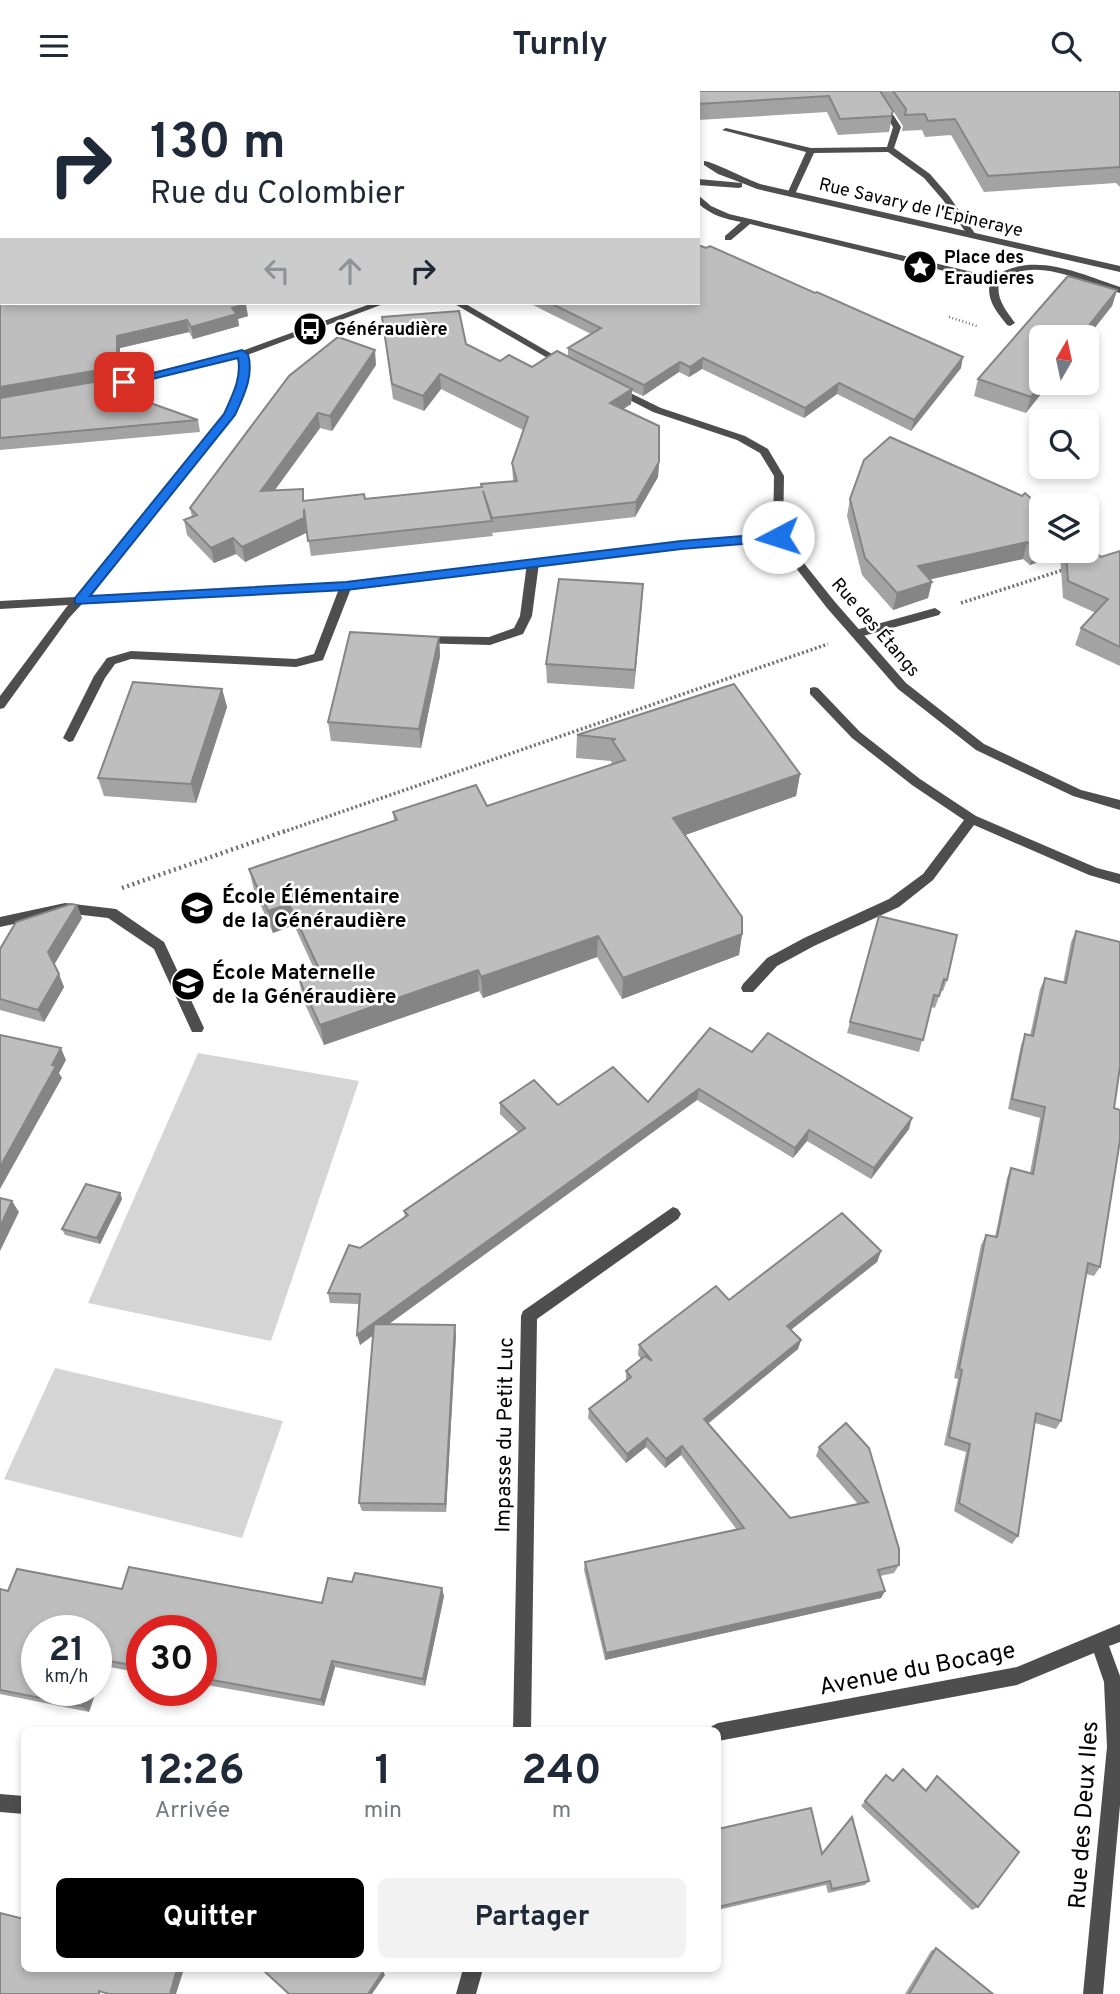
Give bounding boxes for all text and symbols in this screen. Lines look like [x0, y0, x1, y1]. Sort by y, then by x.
text: Turnly [512, 26, 608, 66]
icon: menu [35, 27, 73, 65]
icon: search [1047, 27, 1085, 65]
text: 130 m [150, 114, 286, 176]
icon: right [35, 119, 126, 210]
street label: Rue Savary de l'Epineraye [816, 174, 1025, 243]
text: Rue du Colombier [150, 175, 405, 215]
place label: Place des Eraudieres [944, 247, 1034, 291]
place icon: Place des Eraudieres [901, 248, 939, 286]
icon: left [258, 252, 296, 290]
icon: ahead [331, 252, 369, 290]
icon: right [404, 252, 442, 290]
bus stop icon: Généraudière [291, 310, 329, 348]
place label: Généraudière [334, 319, 447, 342]
north arrow [1029, 325, 1099, 395]
map controls [1029, 325, 1099, 563]
pin [94, 352, 154, 412]
icon: arrive [105, 363, 143, 401]
button: search [1029, 409, 1099, 479]
button: layers [1029, 493, 1099, 563]
position arrow [741, 500, 815, 574]
street label: Rue des Étangs [826, 572, 926, 682]
place label: École Élémentaire de la Généraudière [222, 883, 406, 935]
school or university icon: École Élémentaire de la Généraudière [178, 889, 216, 927]
place label: École Maternelle de la Généraudière [212, 959, 396, 1011]
school or university icon: École Maternelle de la Généraudière [169, 965, 207, 1003]
street label: Impasse du Petit Luc [490, 1337, 521, 1533]
speed limit sign: 30 [126, 1615, 217, 1706]
text: 21 [49, 1629, 84, 1673]
street label: Avenue du Bocage [817, 1636, 1018, 1704]
text: km/h [45, 1666, 88, 1689]
street label: Rue des Deux Iles [1063, 1720, 1107, 1910]
text: 12:26 [140, 1746, 244, 1799]
text: 1 [375, 1746, 391, 1799]
text: 240 [521, 1746, 602, 1799]
text: Arrivée [155, 1797, 230, 1826]
text: min [364, 1797, 402, 1826]
text: m [552, 1797, 571, 1826]
button: Quitter [56, 1878, 364, 1958]
button: Partager [378, 1878, 686, 1958]

